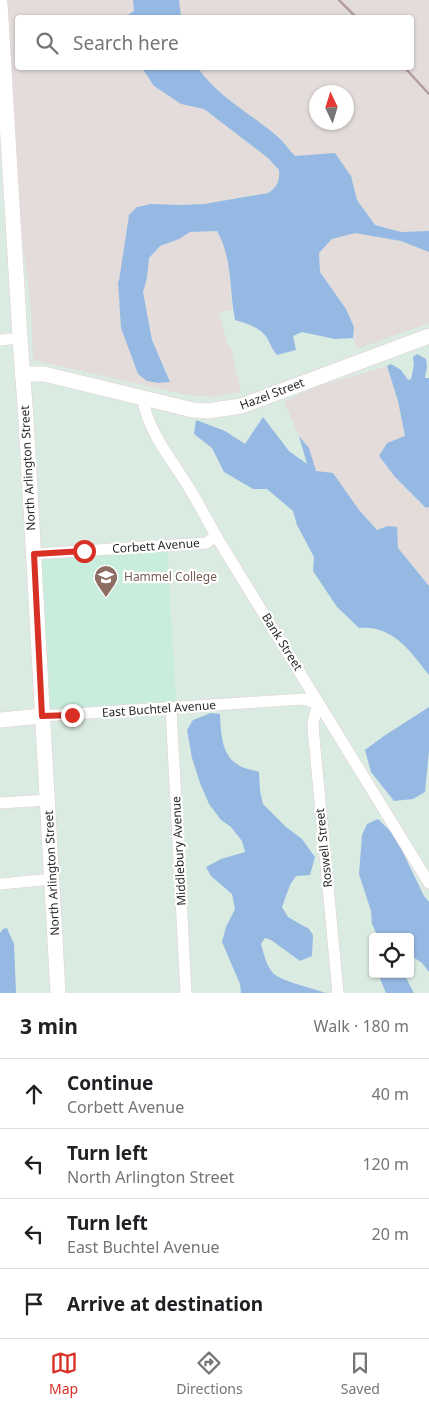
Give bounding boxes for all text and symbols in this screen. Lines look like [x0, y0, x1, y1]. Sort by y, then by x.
search box [15, 15, 414, 70]
icon: search [33, 29, 61, 57]
text: Search here [73, 30, 179, 56]
north arrow [309, 85, 354, 130]
street label: Hazel Street [237, 373, 307, 414]
street label: North Arlington Street [16, 404, 39, 531]
street label: Corbett Avenue [112, 534, 201, 557]
route start [73, 540, 96, 563]
school or university icon: Hammel College [93, 564, 119, 598]
place label: Hammel College [124, 568, 217, 585]
street label: Bank Street [258, 610, 307, 674]
street label: East Buchtel Avenue [101, 696, 217, 721]
route end [61, 704, 84, 727]
street label: Middlebury Avenue [167, 796, 190, 906]
street label: Roswell Street [311, 807, 336, 888]
street label: North Arlington Street [40, 809, 63, 936]
map controls [369, 933, 414, 978]
button: locate [369, 933, 414, 978]
text: 3 min [20, 1012, 78, 1040]
text: Walk · 180 m [314, 1015, 409, 1037]
text: Continue [67, 1070, 153, 1096]
icon: ahead [20, 1080, 48, 1108]
text: 40 m [372, 1083, 409, 1105]
text: Corbett Avenue [67, 1096, 184, 1118]
text: Turn left [67, 1140, 148, 1166]
icon: left [20, 1150, 48, 1178]
text: 120 m [362, 1153, 409, 1175]
text: North Arlington Street [67, 1166, 234, 1188]
text: Turn left [67, 1210, 148, 1236]
icon: left [20, 1220, 48, 1248]
text: 20 m [372, 1223, 409, 1245]
text: East Buchtel Avenue [67, 1236, 220, 1258]
icon: arrive [20, 1290, 48, 1318]
text: Arrive at destination [67, 1291, 263, 1317]
tab: Map [49, 1349, 78, 1398]
tab: Directions [176, 1349, 243, 1398]
tab: Saved [341, 1349, 380, 1398]

